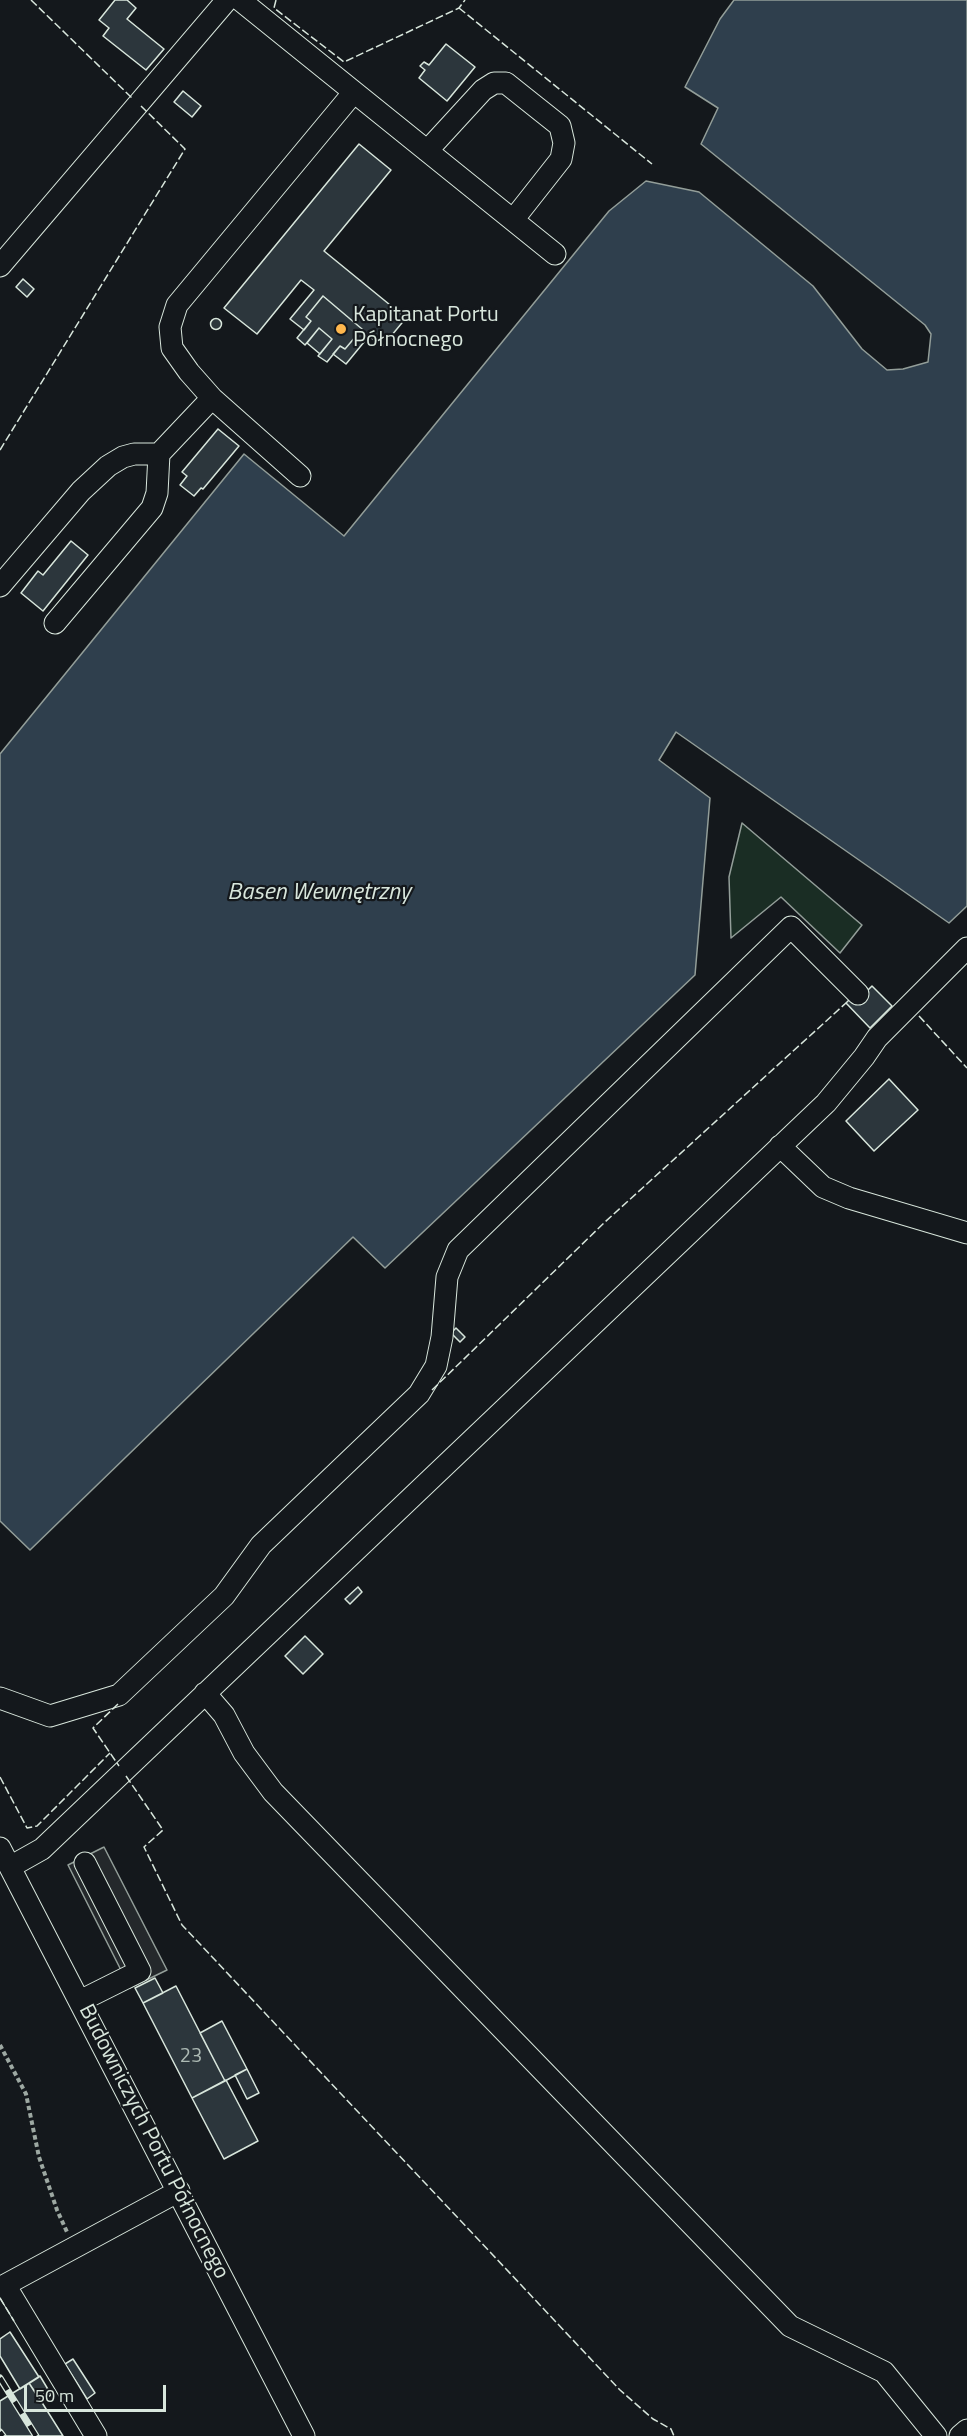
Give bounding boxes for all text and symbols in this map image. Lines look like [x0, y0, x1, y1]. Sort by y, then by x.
place label: Kapitanat Portu Północnego [353, 303, 499, 354]
marker: Kapitanat Portu Północnego [334, 322, 348, 336]
water label: Basen Wewnętrzny [227, 879, 411, 907]
street label: Budowniczych Portu Północnego [72, 2000, 234, 2284]
house number: 23 [180, 2045, 202, 2069]
scale bar [27, 2373, 170, 2411]
text: 50 m [35, 2382, 74, 2409]

